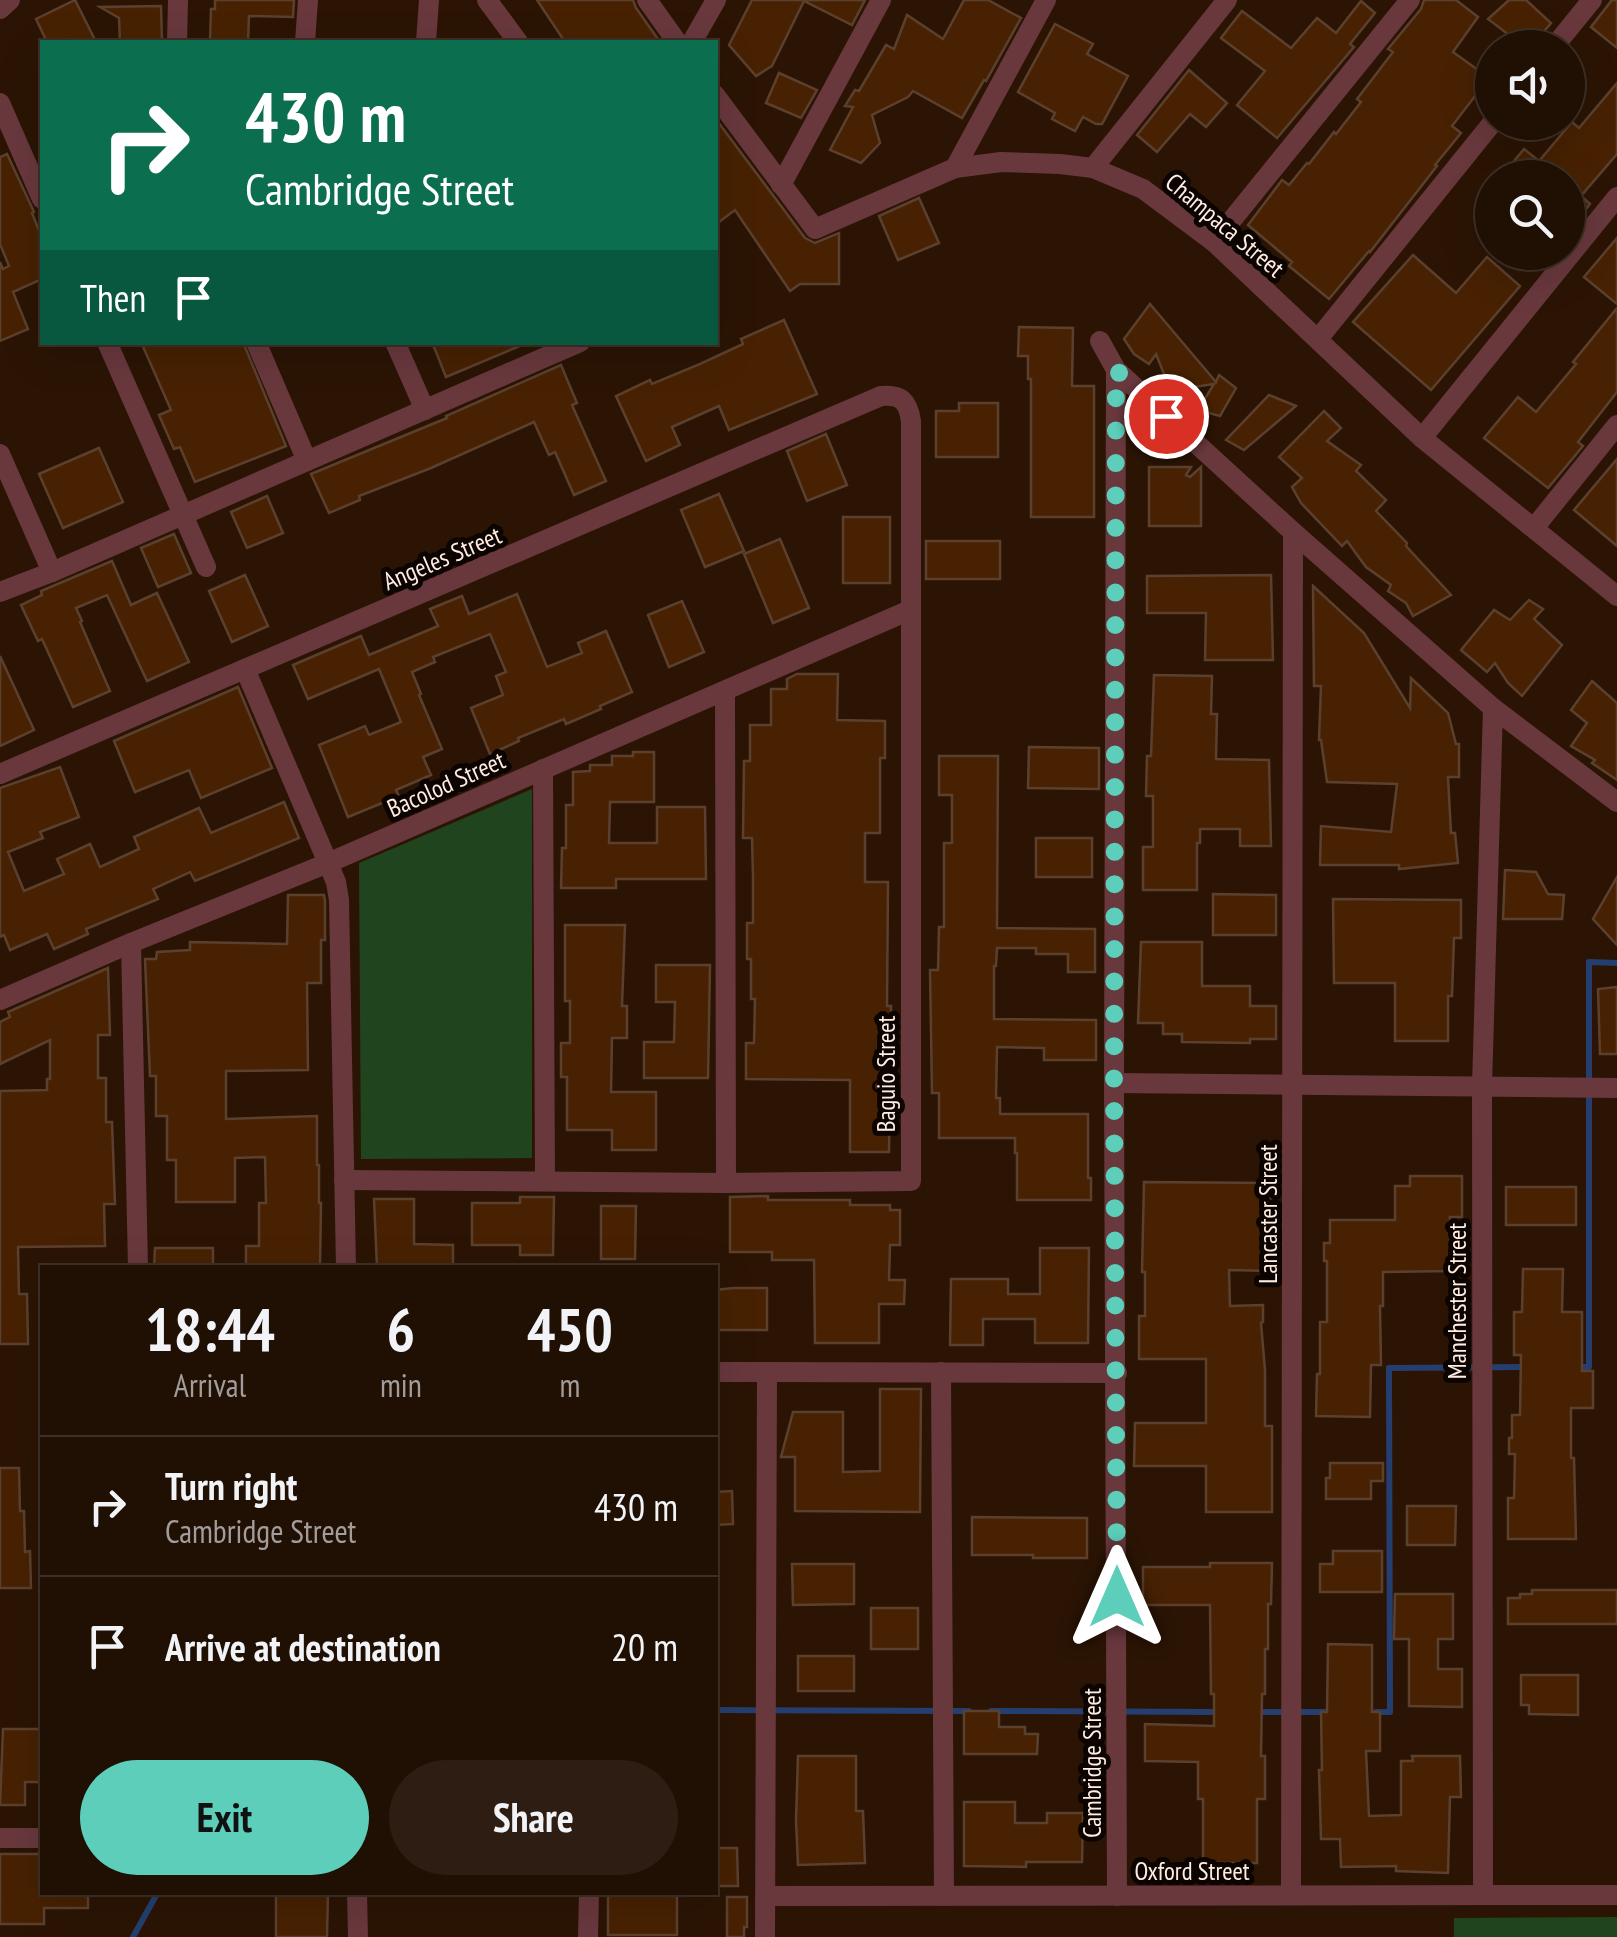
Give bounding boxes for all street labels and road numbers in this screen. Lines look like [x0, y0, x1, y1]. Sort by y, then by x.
street label: Champaca Street [1159, 166, 1291, 284]
street label: Angeles Street [378, 519, 506, 597]
street label: Bacolod Street [382, 744, 510, 824]
street label: Baguio Street [870, 1016, 902, 1132]
street label: Lancaster Street [1252, 1144, 1284, 1284]
street label: Manchester Street [1441, 1223, 1473, 1379]
street label: Cambridge Street [1076, 1688, 1108, 1838]
street label: Oxford Street [1134, 1855, 1250, 1887]

